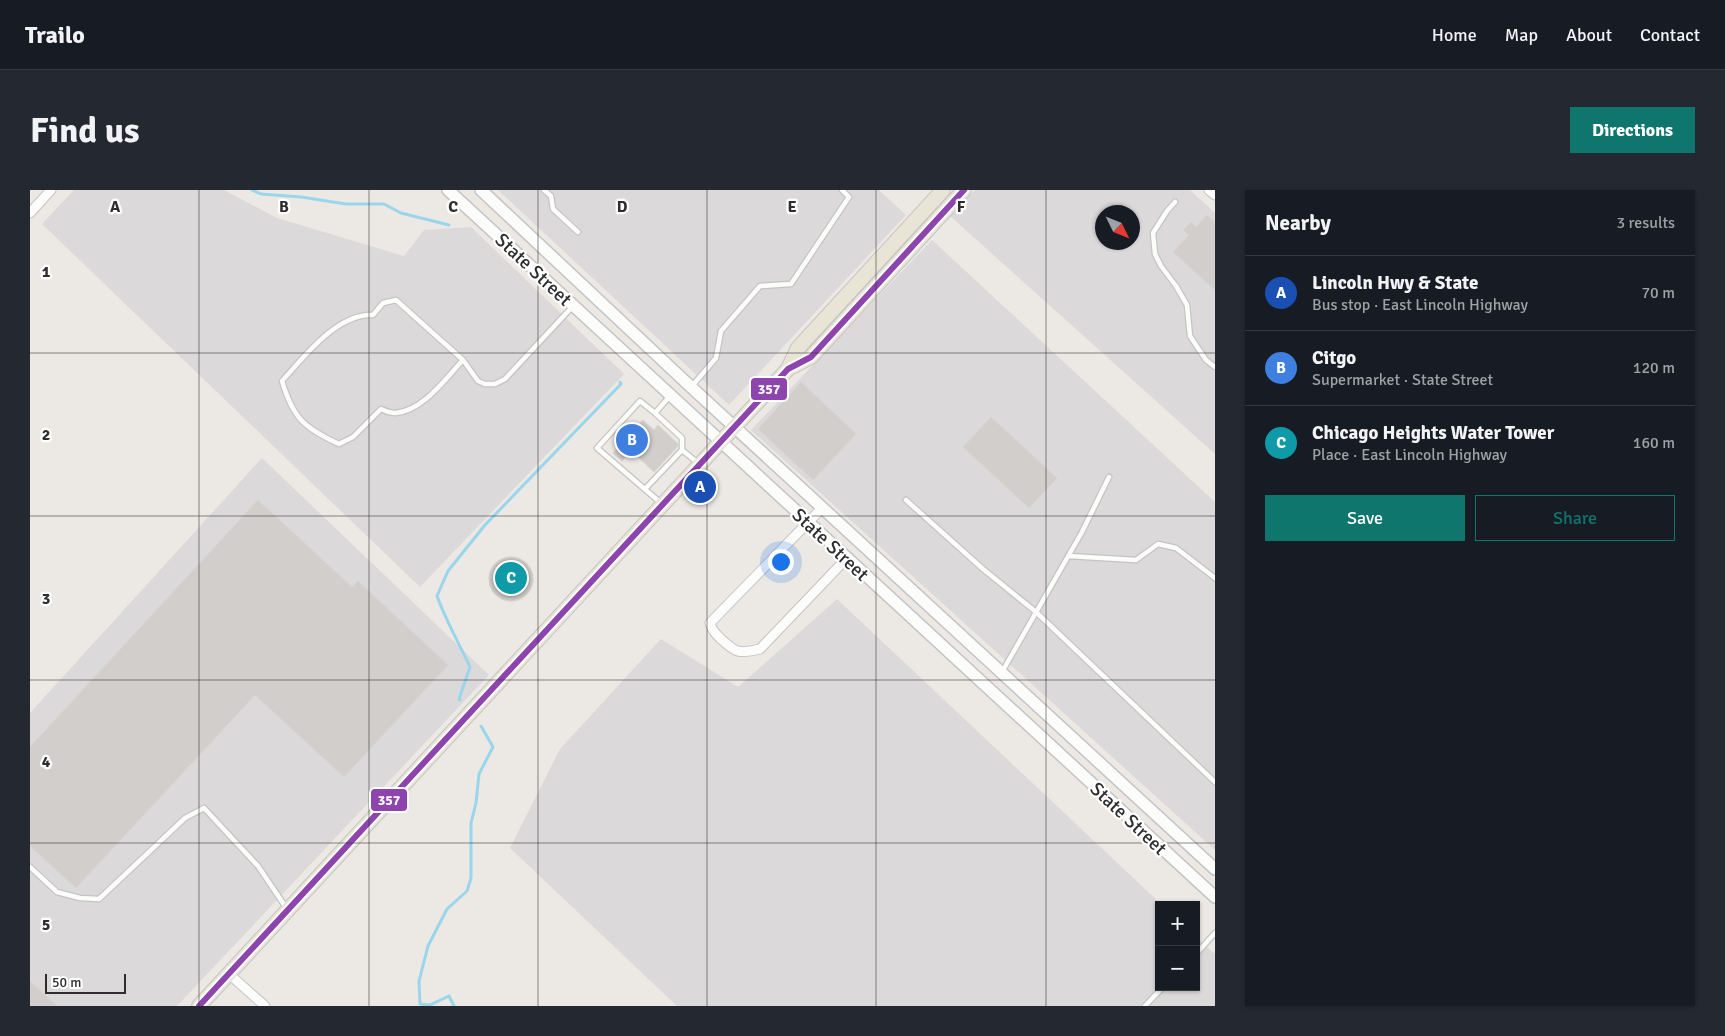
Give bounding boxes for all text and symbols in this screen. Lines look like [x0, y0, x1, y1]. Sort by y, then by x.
text: Trailo [25, 20, 85, 50]
text: Home [1432, 24, 1477, 46]
text: Map [1505, 24, 1538, 46]
text: About [1566, 24, 1612, 46]
text: Contact [1640, 24, 1700, 46]
button: Directions [1570, 107, 1695, 153]
text: Find us [30, 109, 140, 152]
text: A [110, 197, 121, 217]
text: B [279, 197, 289, 217]
text: C [448, 197, 458, 217]
text: D [617, 197, 628, 217]
text: E [787, 197, 797, 217]
text: F [957, 197, 966, 217]
north arrow [1095, 205, 1140, 250]
text: Nearby [1265, 210, 1331, 236]
text: 3 results [1616, 213, 1675, 233]
street label: State Street [490, 228, 577, 312]
text: 1 [42, 262, 51, 282]
text: Lincoln Hwy & State [1312, 271, 1478, 295]
text: A [1276, 283, 1286, 303]
text: 70 m [1641, 283, 1675, 303]
text: Bus stop · East Lincoln Highway [1312, 295, 1528, 315]
text: Citgo [1312, 346, 1356, 370]
text: B [1276, 358, 1286, 378]
text: 120 m [1633, 358, 1675, 378]
text: Supermarket · State Street [1312, 370, 1493, 390]
line badge: 357 [750, 377, 788, 401]
text: 357 [758, 381, 781, 398]
pin: B [616, 421, 648, 459]
text: Chicago Heights Water Tower [1312, 421, 1554, 445]
text: 2 [42, 425, 50, 445]
text: C [1276, 433, 1286, 453]
text: 160 m [1633, 433, 1675, 453]
text: Place · East Lincoln Highway [1312, 445, 1507, 465]
pin: A [684, 468, 716, 506]
button: Save [1265, 495, 1465, 541]
button: Share [1475, 495, 1675, 541]
street label: State Street [787, 503, 874, 587]
your location [768, 549, 794, 575]
pin: C [495, 559, 527, 597]
text: 3 [42, 589, 50, 609]
text: 4 [42, 752, 51, 772]
street label: State Street [1085, 777, 1172, 861]
line badge: 357 [370, 788, 408, 812]
text: 357 [378, 792, 401, 809]
map controls [1155, 901, 1200, 991]
button: + [1155, 901, 1200, 946]
text: 5 [42, 915, 50, 935]
button: − [1155, 946, 1200, 991]
scale bar [45, 971, 126, 994]
text: 50 m [52, 974, 81, 991]

